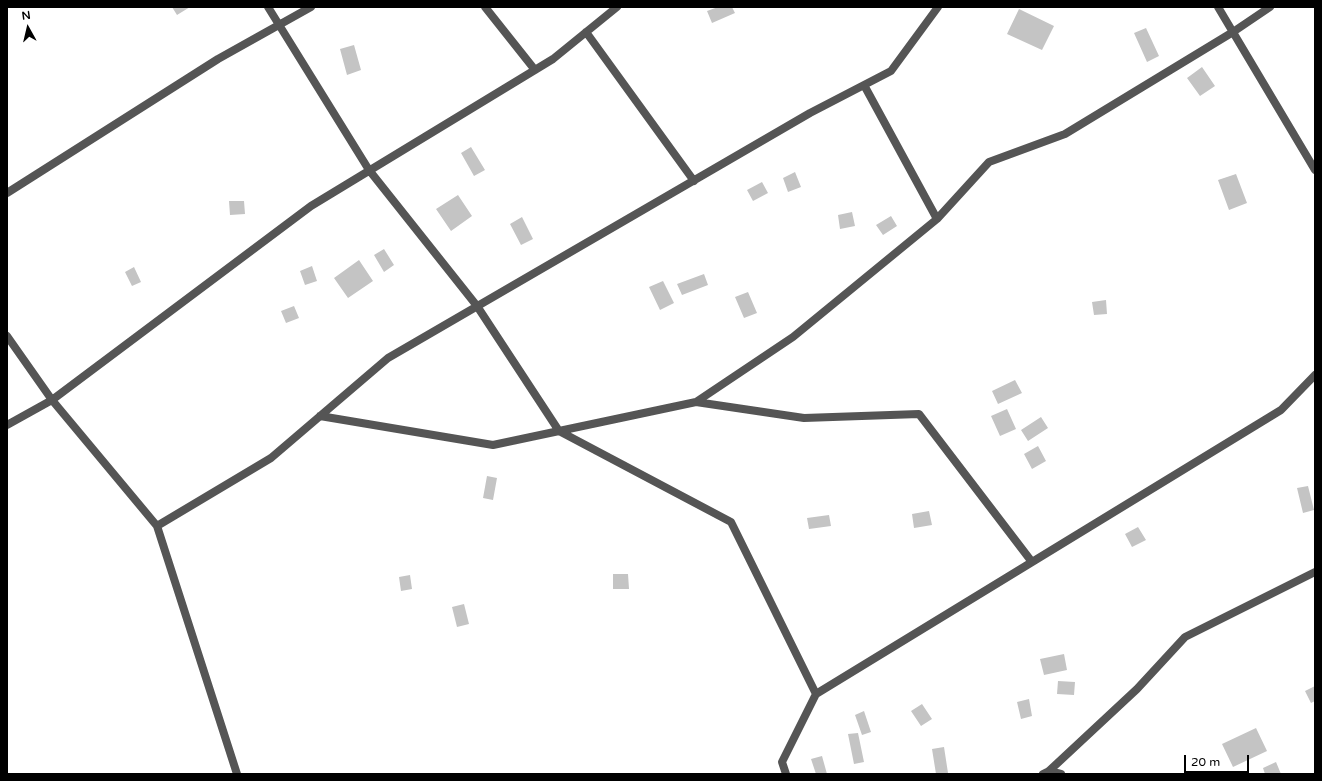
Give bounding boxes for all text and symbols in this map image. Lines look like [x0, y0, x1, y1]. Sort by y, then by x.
north arrow [8, 8, 48, 48]
text: N [21, 9, 32, 23]
scale bar [1186, 747, 1251, 773]
text: 20 m [1191, 755, 1220, 769]

